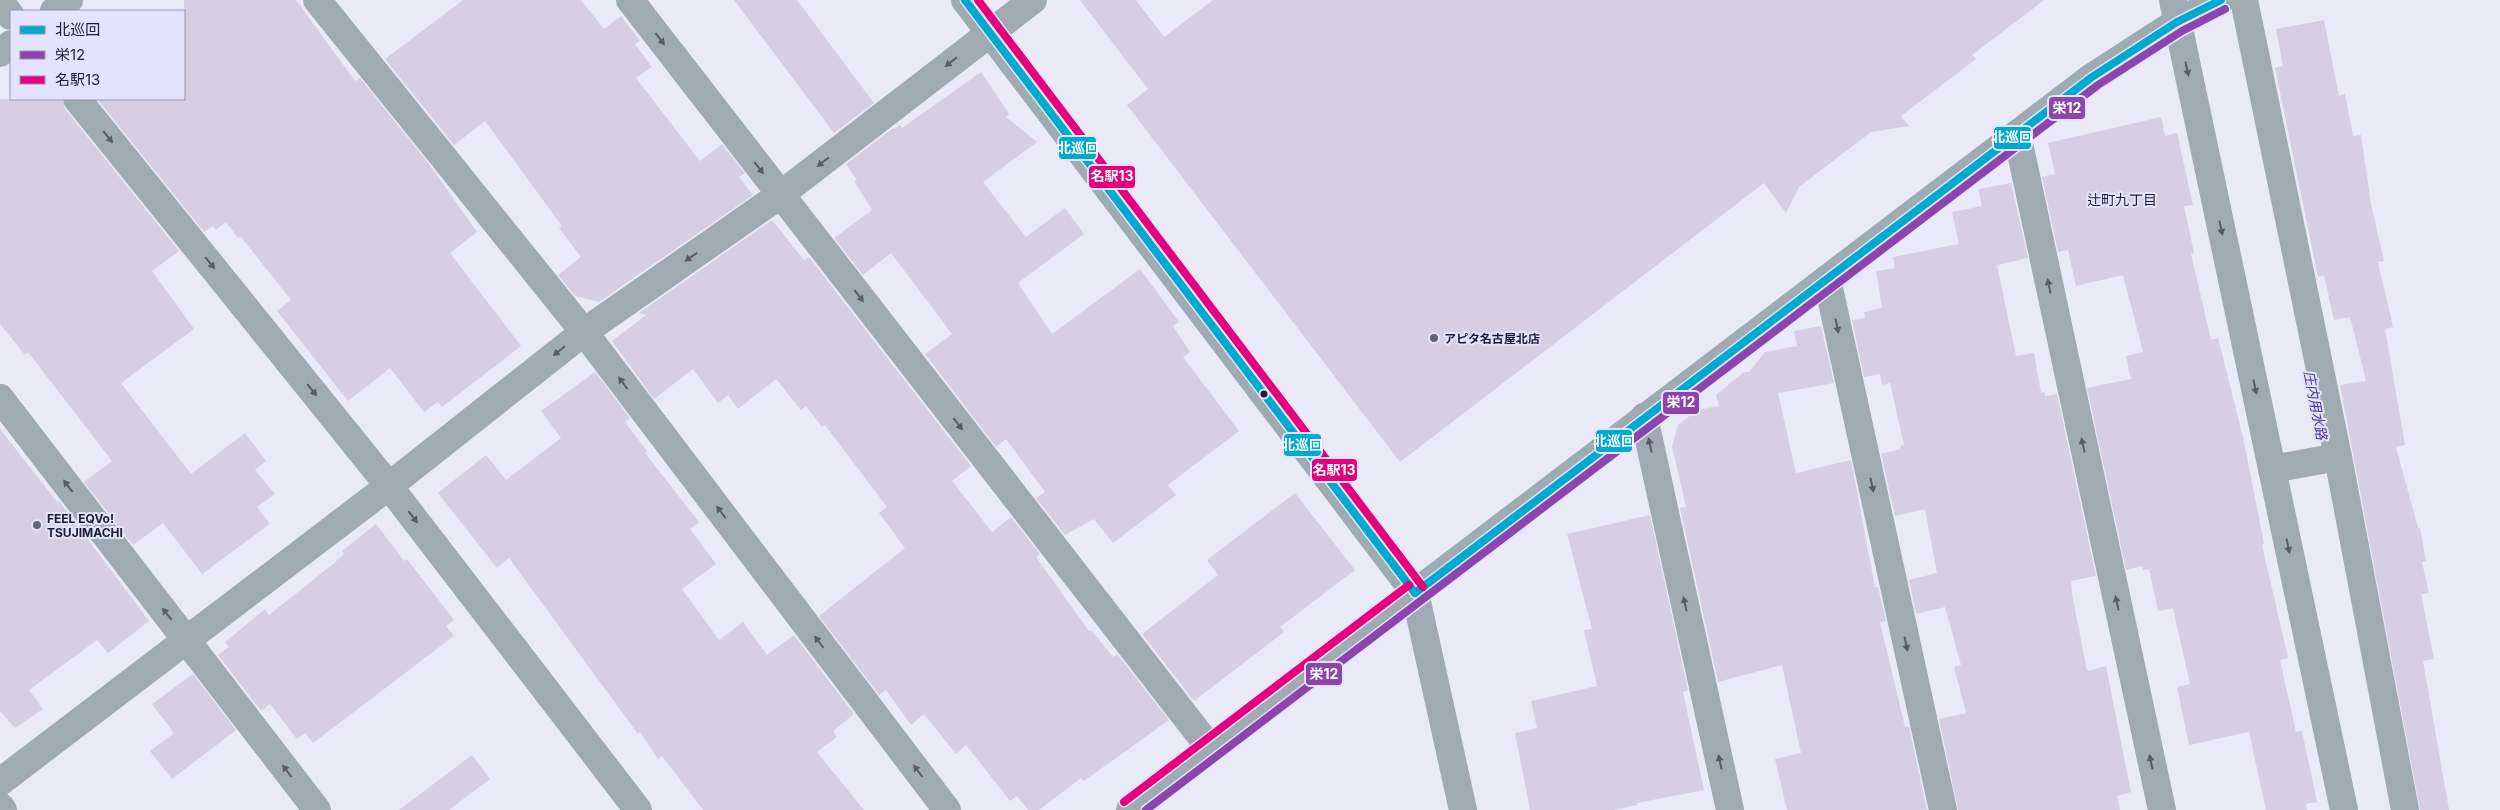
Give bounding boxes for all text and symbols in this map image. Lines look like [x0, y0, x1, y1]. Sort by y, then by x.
legend [10, 10, 185, 100]
text: 北巡回 [55, 20, 100, 39]
one-way arrow [655, 32, 665, 46]
text: 栄12 [55, 45, 85, 64]
one-way arrow [944, 57, 958, 67]
one-way arrow [2183, 62, 2191, 77]
text: 名駅13 [55, 70, 100, 89]
line badge: 栄12 [2048, 96, 2086, 120]
text: 栄12 [2053, 99, 2082, 116]
line badge: 北巡回 [1993, 126, 2032, 150]
text: 北巡回 [1991, 128, 2033, 145]
one-way arrow [102, 130, 113, 143]
line badge: 北巡回 [1058, 136, 1097, 160]
text: 北巡回 [1057, 139, 1099, 156]
one-way arrow [817, 156, 830, 167]
one-way arrow [754, 161, 764, 174]
line badge: 名駅13 [1088, 165, 1136, 189]
text: 名駅13 [1090, 167, 1134, 184]
district label: 辻町九丁目 [2087, 191, 2157, 208]
one-way arrow [2217, 221, 2225, 236]
one-way arrow [684, 252, 698, 262]
one-way arrow [204, 256, 215, 269]
one-way arrow [2045, 277, 2053, 293]
one-way arrow [853, 289, 864, 302]
one-way arrow [1834, 319, 1842, 335]
place label: アピタ名古屋北店 [1444, 331, 1540, 346]
marker: アピタ名古屋北店 [1428, 332, 1440, 344]
one-way arrow [553, 346, 566, 357]
water label: 庄内用水路 [2301, 369, 2331, 442]
one-way arrow [618, 376, 628, 390]
one-way arrow [2251, 380, 2259, 395]
one-way arrow [306, 383, 317, 396]
unlabelled marker [1259, 389, 1269, 399]
line badge: 栄12 [1662, 391, 1700, 415]
text: 栄12 [1667, 393, 1696, 410]
one-way arrow [953, 417, 964, 430]
line badge: 北巡回 [1595, 429, 1633, 453]
text: 北巡回 [1593, 432, 1635, 449]
line badge: 北巡回 [1283, 433, 1322, 457]
text: 北巡回 [1281, 436, 1323, 453]
one-way arrow [2079, 436, 2087, 452]
one-way arrow [1646, 437, 1654, 452]
line badge: 名駅13 [1311, 458, 1358, 482]
text: 名駅13 [1312, 461, 1356, 478]
one-way arrow [1868, 477, 1876, 493]
one-way arrow [62, 480, 73, 493]
one-way arrow [716, 505, 726, 519]
one-way arrow [408, 510, 418, 524]
place label: FEEL EQVo! TSUJIMACHI [47, 511, 123, 540]
marker: FEEL EQVo! TSUJIMACHI [31, 519, 43, 531]
one-way arrow [2285, 539, 2293, 555]
one-way arrow [2113, 595, 2121, 611]
one-way arrow [1681, 596, 1689, 611]
one-way arrow [162, 608, 172, 621]
one-way arrow [814, 636, 825, 649]
one-way arrow [1903, 636, 1911, 652]
line badge: 栄12 [1305, 662, 1343, 686]
text: 栄12 [1310, 665, 1339, 682]
one-way arrow [1715, 754, 1723, 770]
one-way arrow [2147, 754, 2155, 770]
one-way arrow [282, 764, 292, 778]
one-way arrow [912, 765, 923, 778]

